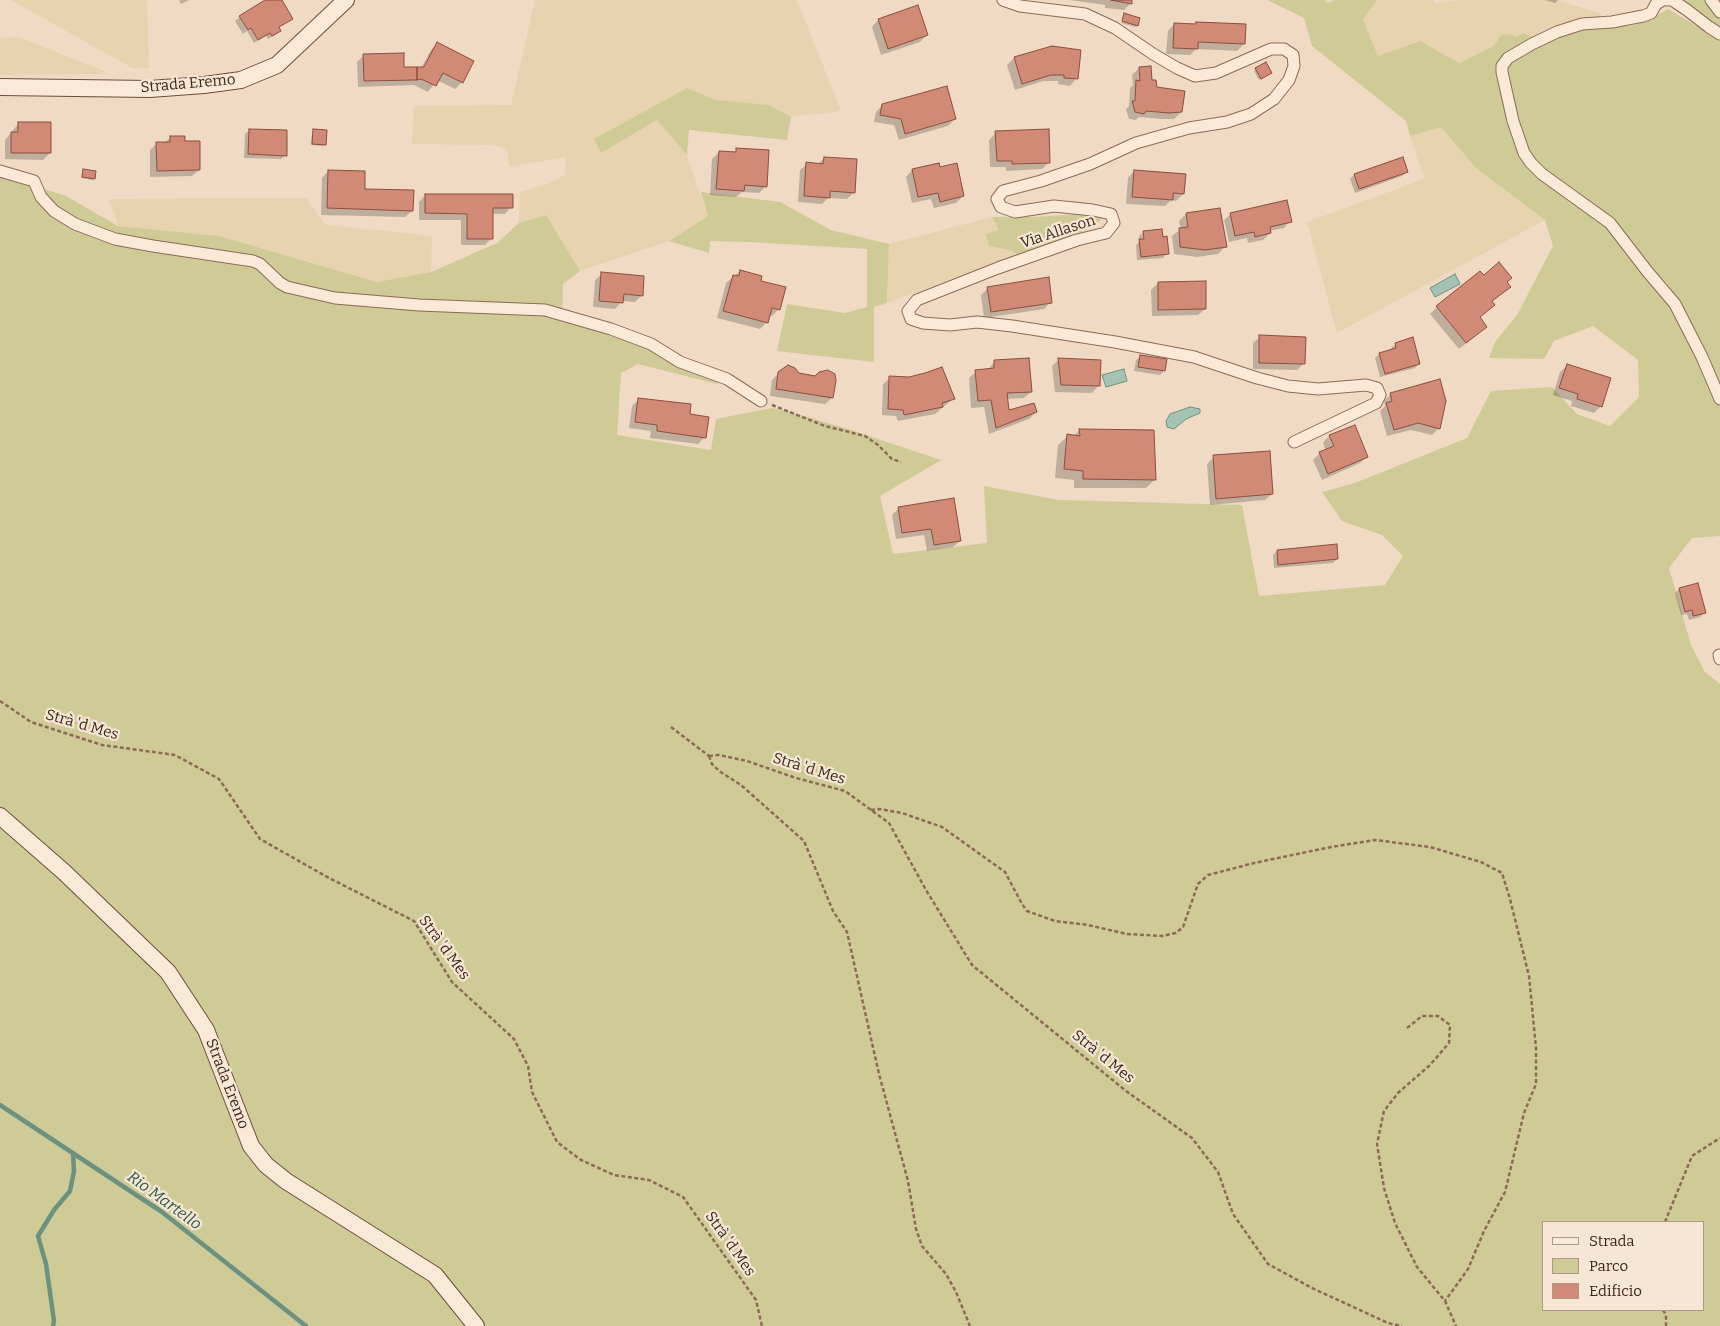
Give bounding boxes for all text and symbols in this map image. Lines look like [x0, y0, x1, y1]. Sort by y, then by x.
street label: Strada Eremo [140, 71, 236, 97]
street label: Via Allason [1018, 211, 1098, 253]
street label: Strà 'd Mes [43, 706, 121, 744]
street label: Strà 'd Mes [770, 749, 848, 789]
street label: Strà 'd Mes [415, 912, 473, 984]
street label: Strà 'd Mes [1068, 1026, 1138, 1088]
street label: Strada Eremo [202, 1036, 252, 1132]
water label: Rio Martello [123, 1168, 205, 1234]
street label: Strà 'd Mes [701, 1208, 759, 1280]
legend [1542, 1221, 1705, 1311]
text: Strada [1589, 1232, 1635, 1250]
text: Parco [1589, 1257, 1628, 1275]
text: Edificio [1589, 1282, 1642, 1300]

